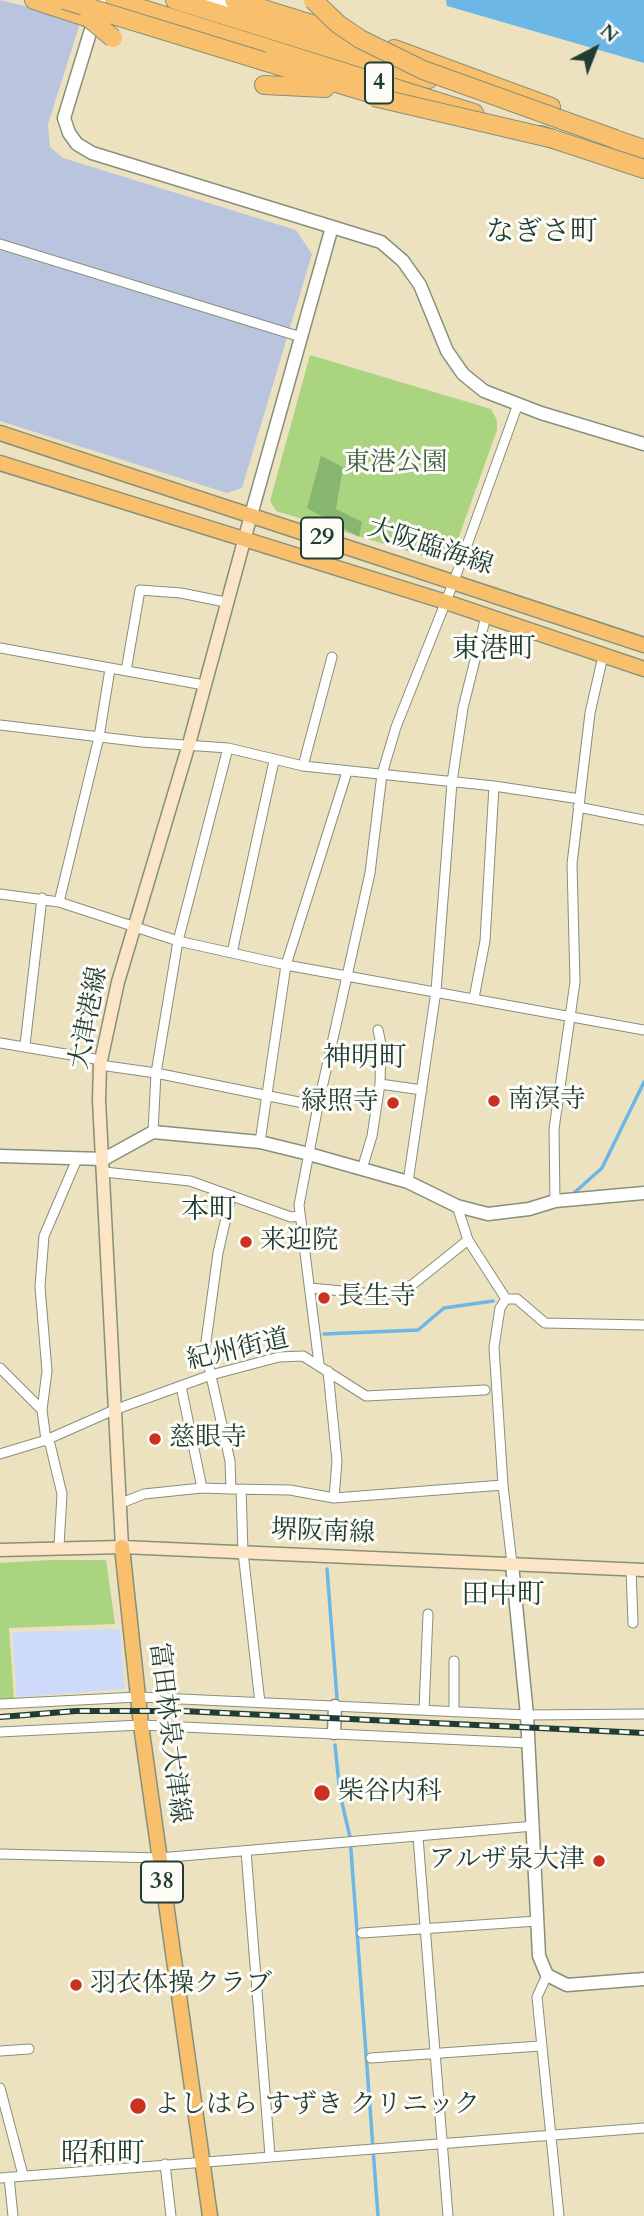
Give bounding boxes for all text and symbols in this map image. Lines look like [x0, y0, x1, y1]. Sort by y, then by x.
north arrow [560, 14, 630, 84]
text: N [594, 18, 624, 49]
road number: 4 [365, 62, 393, 104]
district label: なぎさ町 [486, 217, 598, 251]
park label: 東港公園 [344, 448, 448, 480]
street label: 大阪臨海線 [363, 513, 497, 583]
road number: 29 [301, 518, 343, 558]
district label: 東港町 [452, 634, 536, 668]
street label: 大津港線 [65, 964, 115, 1072]
district label: 神明町 [323, 1043, 407, 1077]
place label: 南溟寺 [508, 1085, 586, 1117]
place label: 緑照寺 [301, 1087, 379, 1119]
marker: 南溟寺 [486, 1093, 502, 1109]
marker: 緑照寺 [385, 1095, 401, 1111]
district label: 本町 [181, 1195, 237, 1229]
place label: 来迎院 [260, 1226, 338, 1258]
marker: 来迎院 [238, 1234, 254, 1250]
place label: 長生寺 [338, 1282, 416, 1314]
marker: 長生寺 [316, 1290, 332, 1306]
street label: 紀州街道 [184, 1324, 292, 1378]
place label: 慈眼寺 [169, 1423, 247, 1455]
marker: 慈眼寺 [147, 1431, 163, 1447]
street label: 堺阪南線 [270, 1516, 376, 1550]
district label: 田中町 [461, 1580, 545, 1614]
street label: 富田林泉大津線 [141, 1641, 195, 1825]
place label: 柴谷内科 [338, 1777, 442, 1809]
marker: 柴谷内科 [312, 1783, 332, 1803]
place label: アルザ泉大津 [429, 1845, 585, 1877]
marker: アルザ泉大津 [591, 1853, 607, 1869]
road number: 38 [141, 1861, 183, 1902]
place label: 羽衣体操クラブ [90, 1969, 272, 2001]
marker: 羽衣体操クラブ [68, 1977, 84, 1993]
place label: よしはら すずき クリニック [154, 2090, 480, 2122]
marker: よしはら すずき クリニック [128, 2096, 148, 2116]
district label: 昭和町 [61, 2139, 145, 2173]

